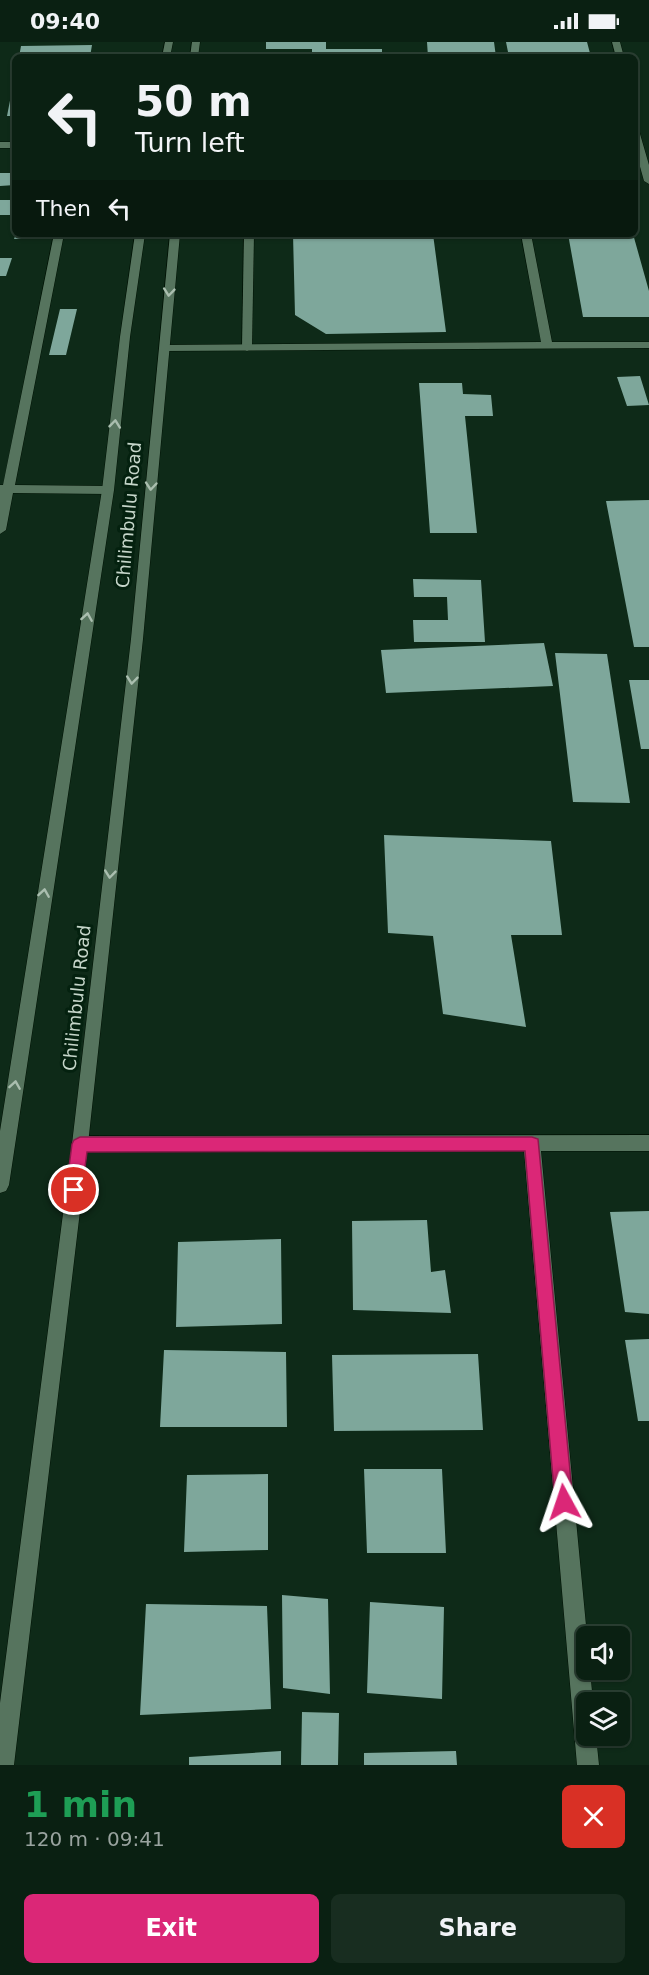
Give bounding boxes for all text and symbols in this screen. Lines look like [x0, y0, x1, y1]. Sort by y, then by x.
text: 09:40 [30, 9, 100, 34]
text: 50 m [135, 77, 252, 126]
icon: left [36, 78, 114, 156]
text: Turn left [135, 127, 245, 158]
icon: left [103, 192, 136, 225]
text: Then [36, 196, 91, 221]
one-way arrow [163, 288, 176, 297]
one-way arrow [108, 419, 121, 429]
street label: Chilimbulu Road [112, 441, 145, 589]
one-way arrow [145, 482, 158, 491]
one-way arrow [81, 612, 93, 622]
one-way arrow [126, 676, 139, 685]
one-way arrow [104, 870, 117, 879]
one-way arrow [38, 888, 50, 897]
street label: Chilimbulu Road [58, 924, 95, 1072]
one-way arrow [8, 1081, 20, 1090]
pin [48, 1164, 99, 1215]
icon: arrive [57, 1173, 90, 1206]
position arrow [532, 1470, 596, 1534]
map controls [576, 1626, 630, 1746]
button: sound [576, 1626, 630, 1680]
button: layers [576, 1692, 630, 1746]
text: 1 min [24, 1784, 137, 1825]
button: close [562, 1785, 625, 1848]
text: 120 m · 09:41 [24, 1827, 165, 1851]
button: Exit [24, 1894, 319, 1963]
button: Share [331, 1894, 625, 1963]

